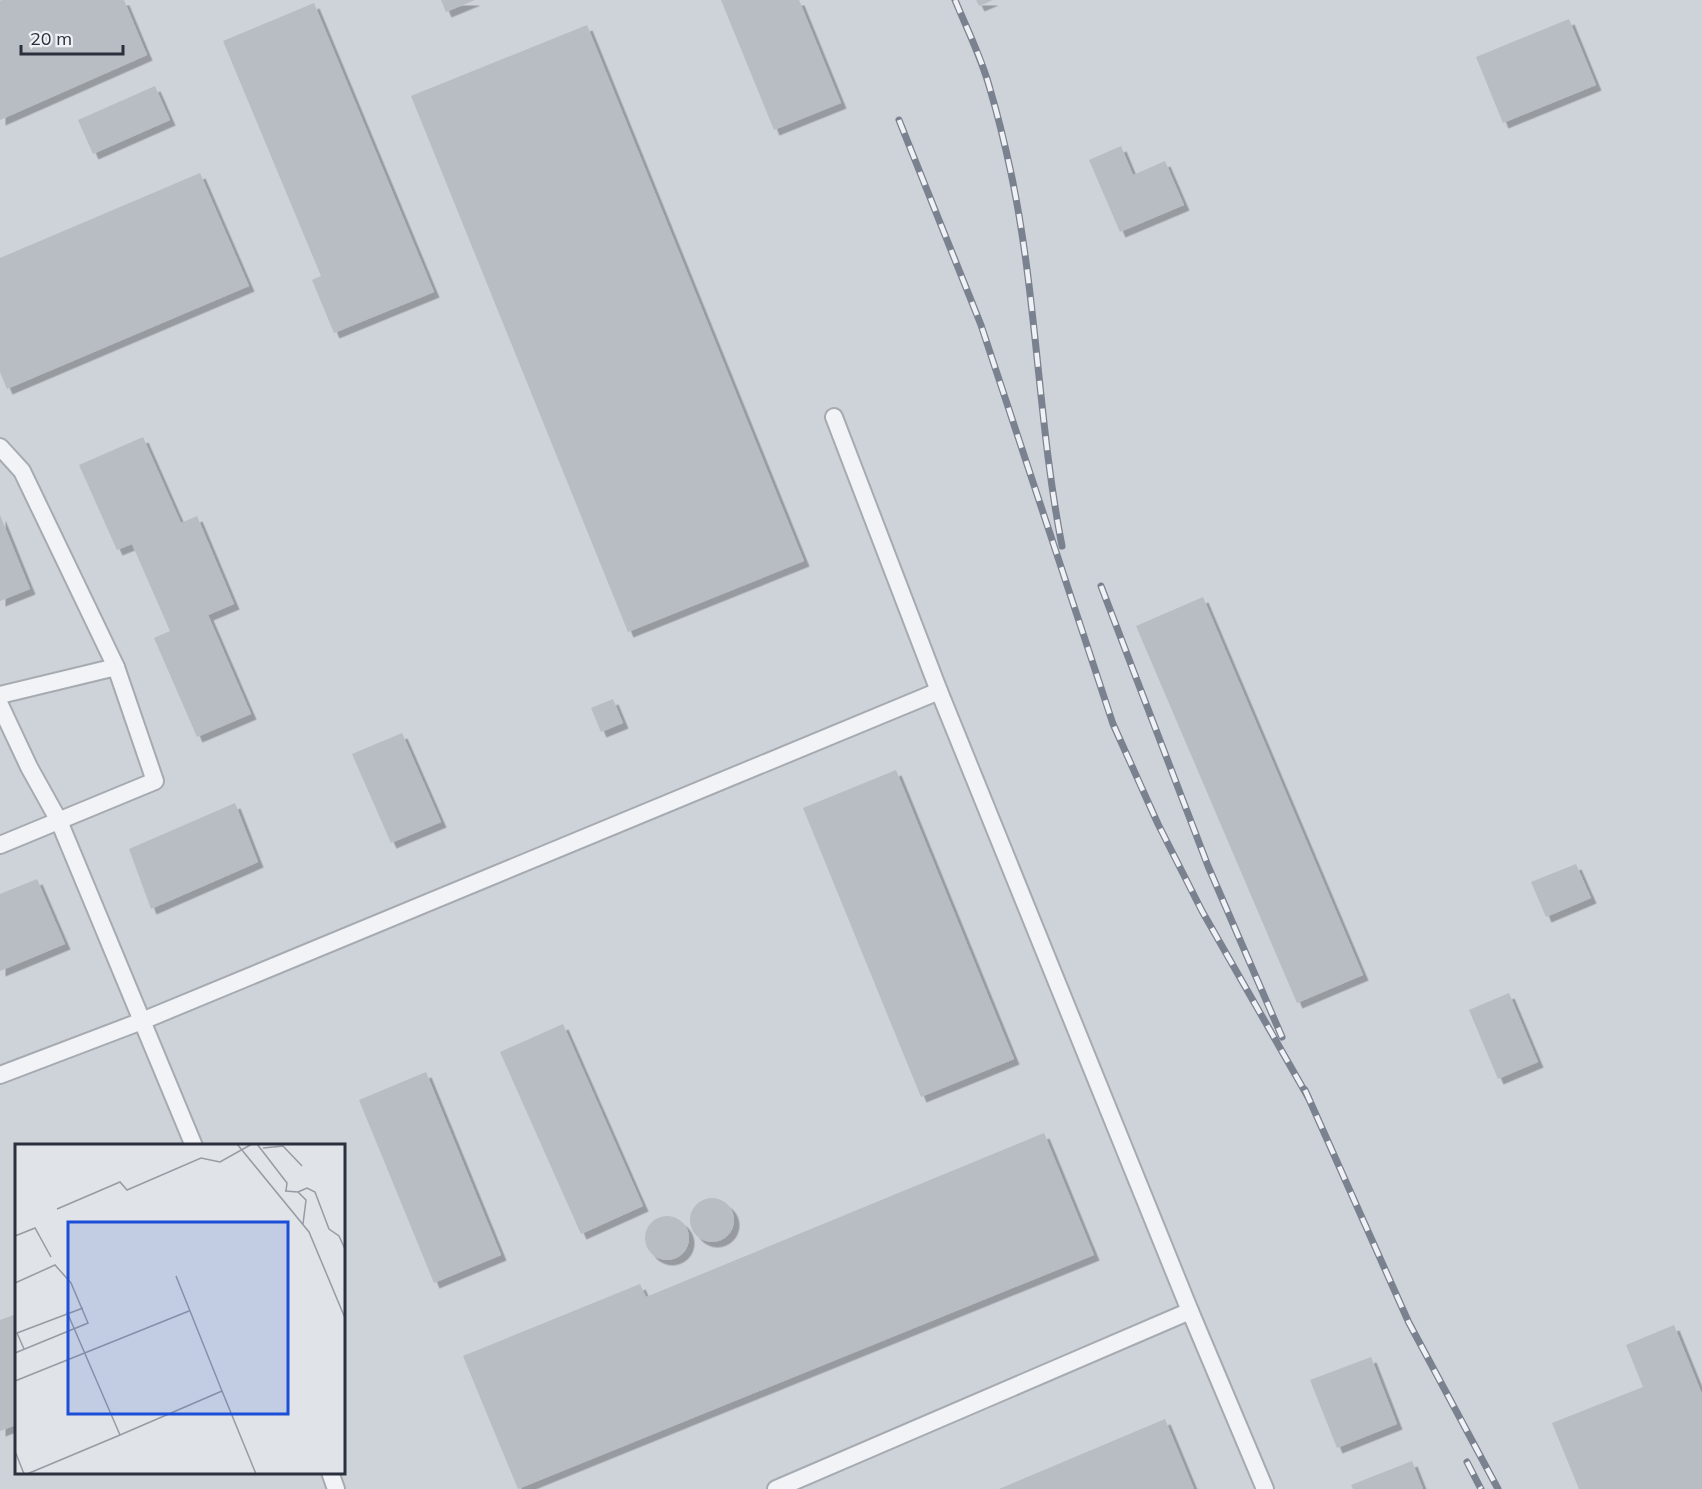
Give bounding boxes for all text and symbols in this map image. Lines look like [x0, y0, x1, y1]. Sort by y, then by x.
scale bar [21, 18, 123, 56]
text: 20 m [30, 27, 72, 50]
inset map [15, 1144, 345, 1474]

